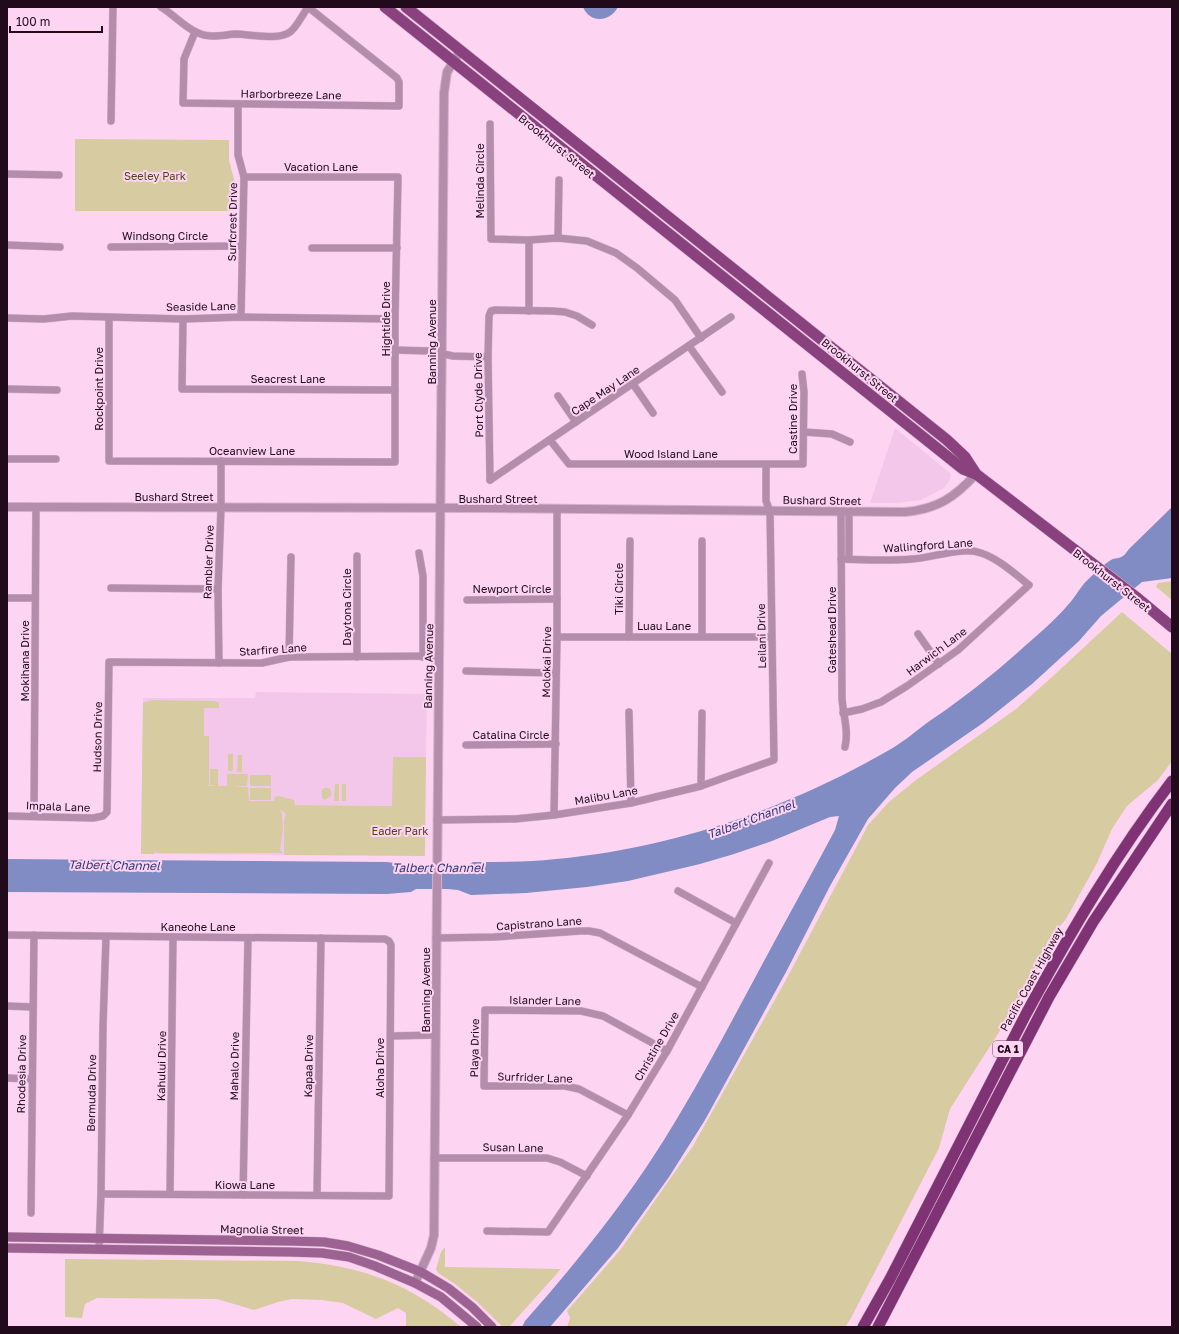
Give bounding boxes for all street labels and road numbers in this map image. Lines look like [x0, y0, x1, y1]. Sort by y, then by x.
street label: Harborbreeze Lane [241, 87, 341, 101]
street label: Brookhurst Street [516, 111, 598, 181]
street label: Melinda Circle [473, 143, 486, 219]
street label: Vacation Lane [284, 160, 358, 173]
street label: Surfcrest Drive [225, 182, 239, 262]
street label: Windsong Circle [122, 229, 208, 242]
street label: Hightide Drive [379, 281, 392, 357]
street label: Seaside Lane [166, 299, 236, 313]
street label: Banning Avenue [425, 299, 438, 385]
street label: Brookhurst Street [819, 335, 901, 405]
street label: Rockpoint Drive [92, 347, 105, 431]
street label: Port Clyde Drive [471, 352, 485, 438]
street label: Cape May Lane [568, 362, 642, 418]
street label: Seacrest Lane [251, 372, 325, 385]
street label: Castine Drive [786, 384, 799, 454]
street label: Oceanview Lane [209, 444, 295, 457]
street label: Wood Island Lane [624, 447, 718, 460]
street label: Bushard Street [134, 490, 214, 503]
street label: Bushard Street [458, 492, 538, 505]
street label: Bushard Street [782, 493, 862, 507]
street label: Rambler Drive [200, 525, 216, 599]
street label: Wallingford Lane [883, 535, 973, 555]
street label: Brookhurst Street [1071, 546, 1153, 614]
street label: Tiki Circle [612, 563, 625, 615]
street label: Daytona Circle [340, 568, 353, 646]
street label: Newport Circle [473, 582, 551, 595]
street label: Gateshead Drive [825, 587, 838, 673]
street label: Leilani Drive [754, 603, 768, 669]
street label: Luau Lane [637, 619, 691, 632]
street label: Mokihana Drive [18, 620, 31, 702]
street label: Banning Avenue [421, 623, 435, 709]
street label: Harwich Lane [903, 624, 969, 678]
street label: Molokai Drive [539, 626, 553, 698]
street label: Starfire Lane [239, 640, 307, 658]
street label: Hudson Drive [90, 701, 104, 773]
street label: Catalina Circle [473, 728, 549, 741]
street label: Malibu Lane [573, 783, 639, 807]
street label: Impala Lane [26, 798, 90, 814]
street label: Capistrano Lane [496, 914, 582, 932]
street label: Kaneohe Lane [160, 920, 236, 933]
street label: Pacific Coast Highway [997, 925, 1065, 1033]
street label: Banning Avenue [419, 947, 432, 1033]
street label: Islander Lane [509, 993, 581, 1007]
street label: Christine Drive [631, 1009, 681, 1083]
street label: Playa Drive [467, 1019, 481, 1077]
street label: Kahului Drive [154, 1031, 168, 1101]
street label: Mahalo Drive [227, 1032, 241, 1100]
street label: Rhodesia Drive [14, 1034, 28, 1114]
street label: Kapaa Drive [301, 1034, 315, 1098]
street label: Aloha Drive [373, 1038, 386, 1098]
road number: CA 1 [993, 1041, 1023, 1057]
street label: Bermuda Drive [84, 1054, 98, 1132]
street label: Surfrider Lane [497, 1069, 573, 1085]
street label: Susan Lane [482, 1140, 544, 1154]
street label: Kiowa Lane [215, 1178, 275, 1191]
street label: Magnolia Street [220, 1222, 304, 1236]

